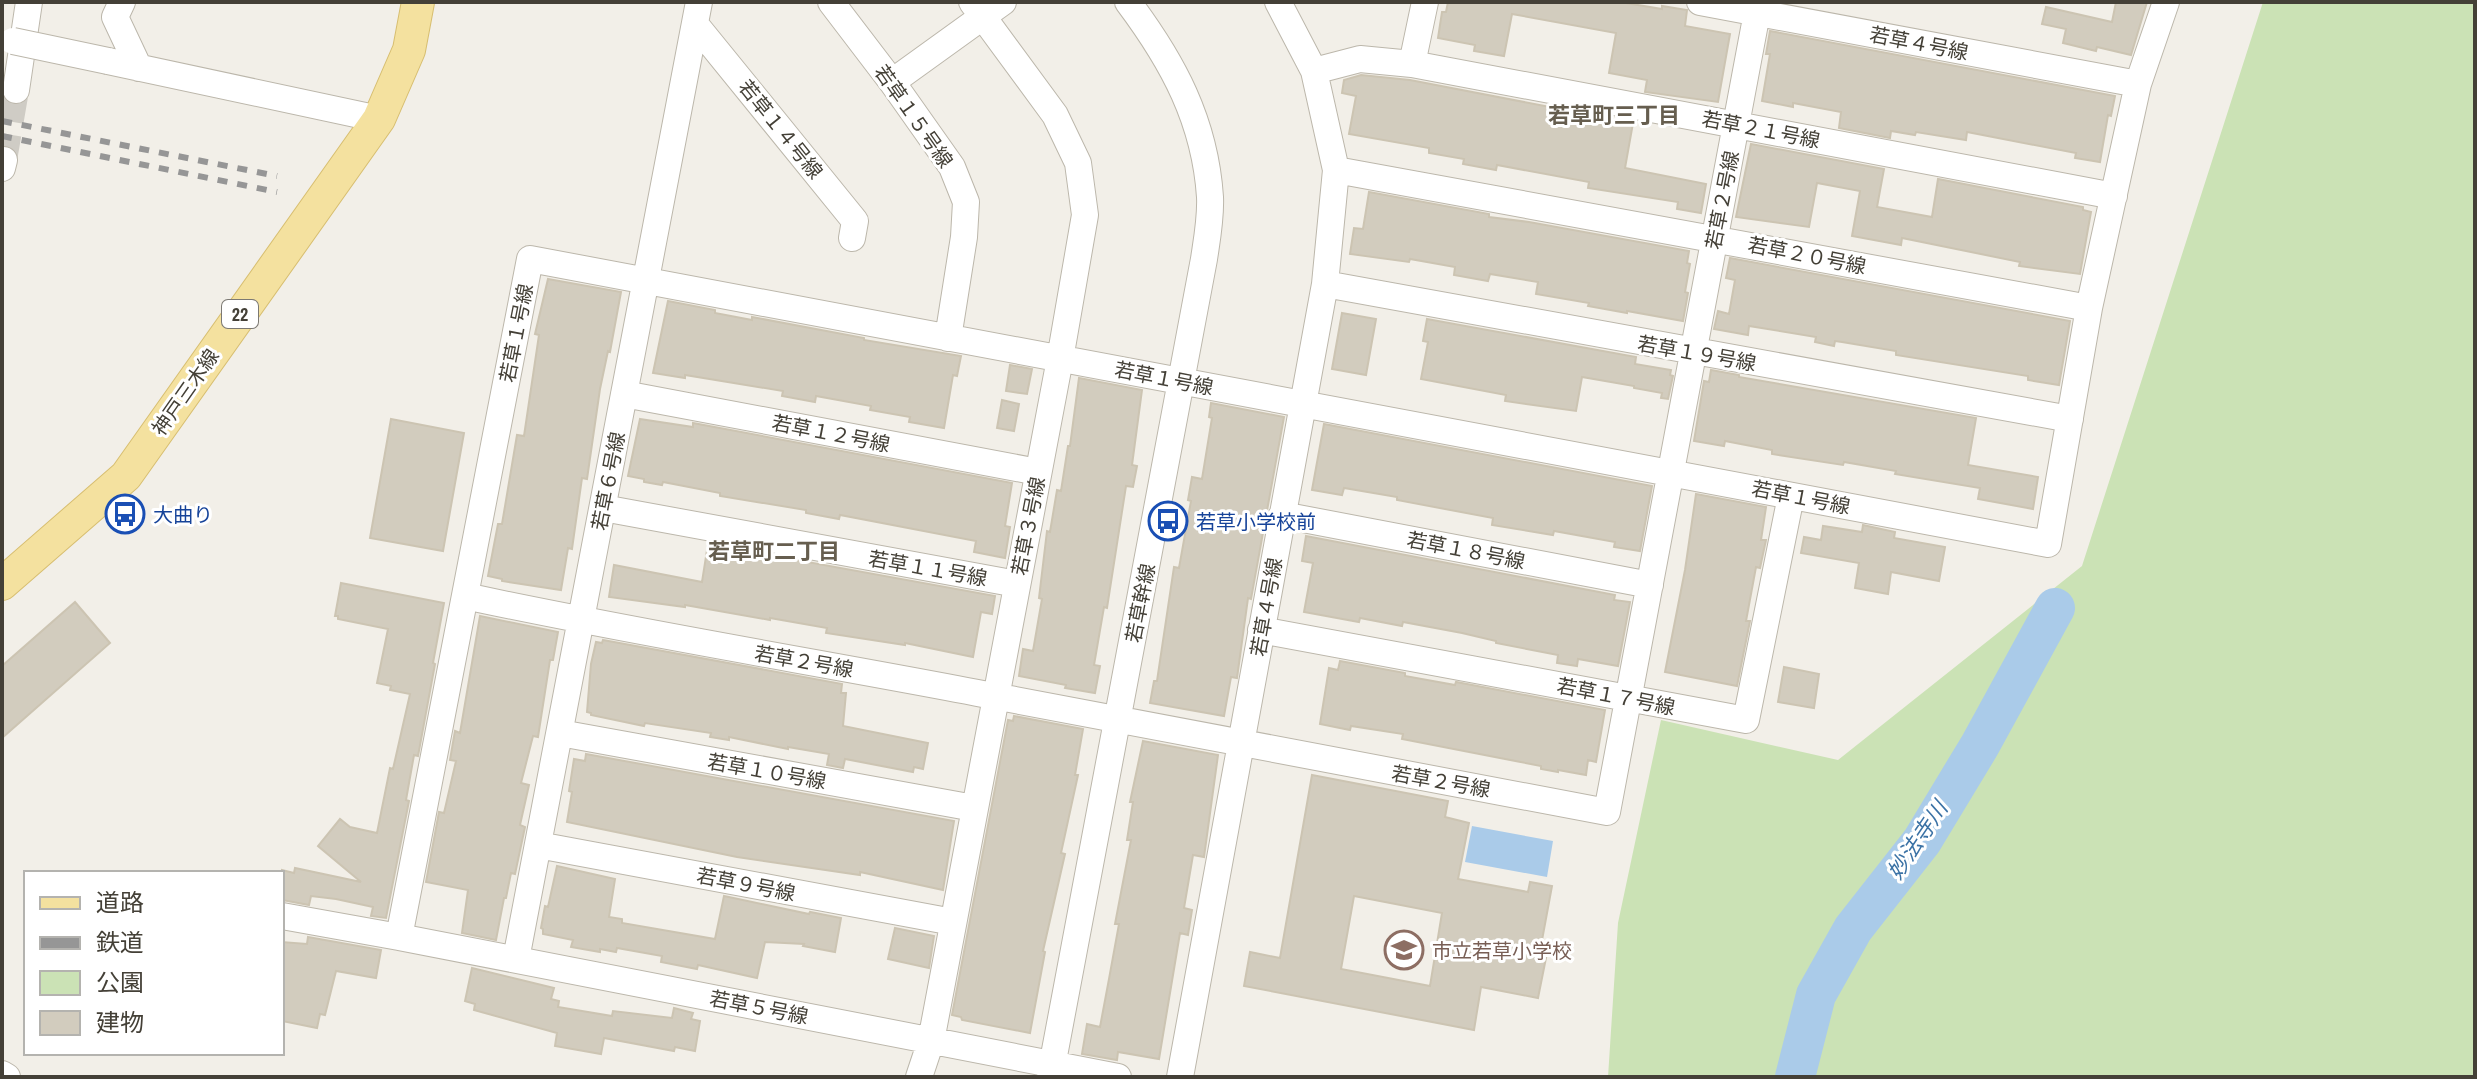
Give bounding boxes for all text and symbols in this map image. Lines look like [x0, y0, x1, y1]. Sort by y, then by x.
street label: 若草４号線 [1867, 20, 1971, 66]
street label: 若草１５号線 [869, 59, 959, 173]
street label: 若草１４号線 [733, 74, 829, 184]
district label: 若草町三丁目 [1548, 100, 1680, 130]
street label: 若草２１号線 [1700, 104, 1822, 154]
street label: 若草２号線 [1699, 148, 1745, 252]
street label: 若草２０号線 [1746, 230, 1868, 280]
street label: 若草１号線 [493, 281, 539, 385]
road number: 22 [222, 300, 258, 328]
street label: 若草１９号線 [1636, 329, 1758, 377]
street label: 神戸三木線 [145, 343, 225, 441]
street label: 若草１号線 [1112, 355, 1216, 401]
street label: 若草１２号線 [770, 408, 892, 458]
street label: 若草６号線 [585, 429, 631, 533]
street label: 若草３号線 [1005, 474, 1051, 578]
street label: 若草１号線 [1749, 474, 1853, 520]
bus stop icon: 大曲り [104, 493, 146, 535]
bus stop icon: 若草小学校前 [1147, 500, 1189, 542]
place label: 大曲り [153, 501, 213, 528]
place label: 若草小学校前 [1196, 508, 1316, 535]
street label: 若草１８号線 [1405, 525, 1527, 575]
district label: 若草町二丁目 [708, 536, 840, 566]
street label: 若草１１号線 [867, 544, 989, 592]
street label: 若草４号線 [1244, 555, 1288, 659]
street label: 若草幹線 [1119, 561, 1161, 645]
street label: 若草２号線 [752, 639, 856, 683]
street label: 若草１７号線 [1555, 671, 1677, 721]
street label: 若草１０号線 [706, 747, 828, 795]
street label: 若草２号線 [1389, 759, 1493, 803]
water label: 妙法寺川 [1880, 793, 1955, 885]
street label: 若草９号線 [694, 861, 798, 907]
legend [24, 871, 284, 1055]
text: 道路 [96, 886, 144, 918]
text: 鉄道 [96, 926, 144, 958]
school or university icon: 市立若草小学校 [1383, 929, 1425, 971]
place label: 市立若草小学校 [1432, 937, 1572, 964]
text: 公園 [96, 966, 144, 998]
street label: 若草５号線 [707, 984, 811, 1030]
text: 建物 [96, 1006, 144, 1038]

